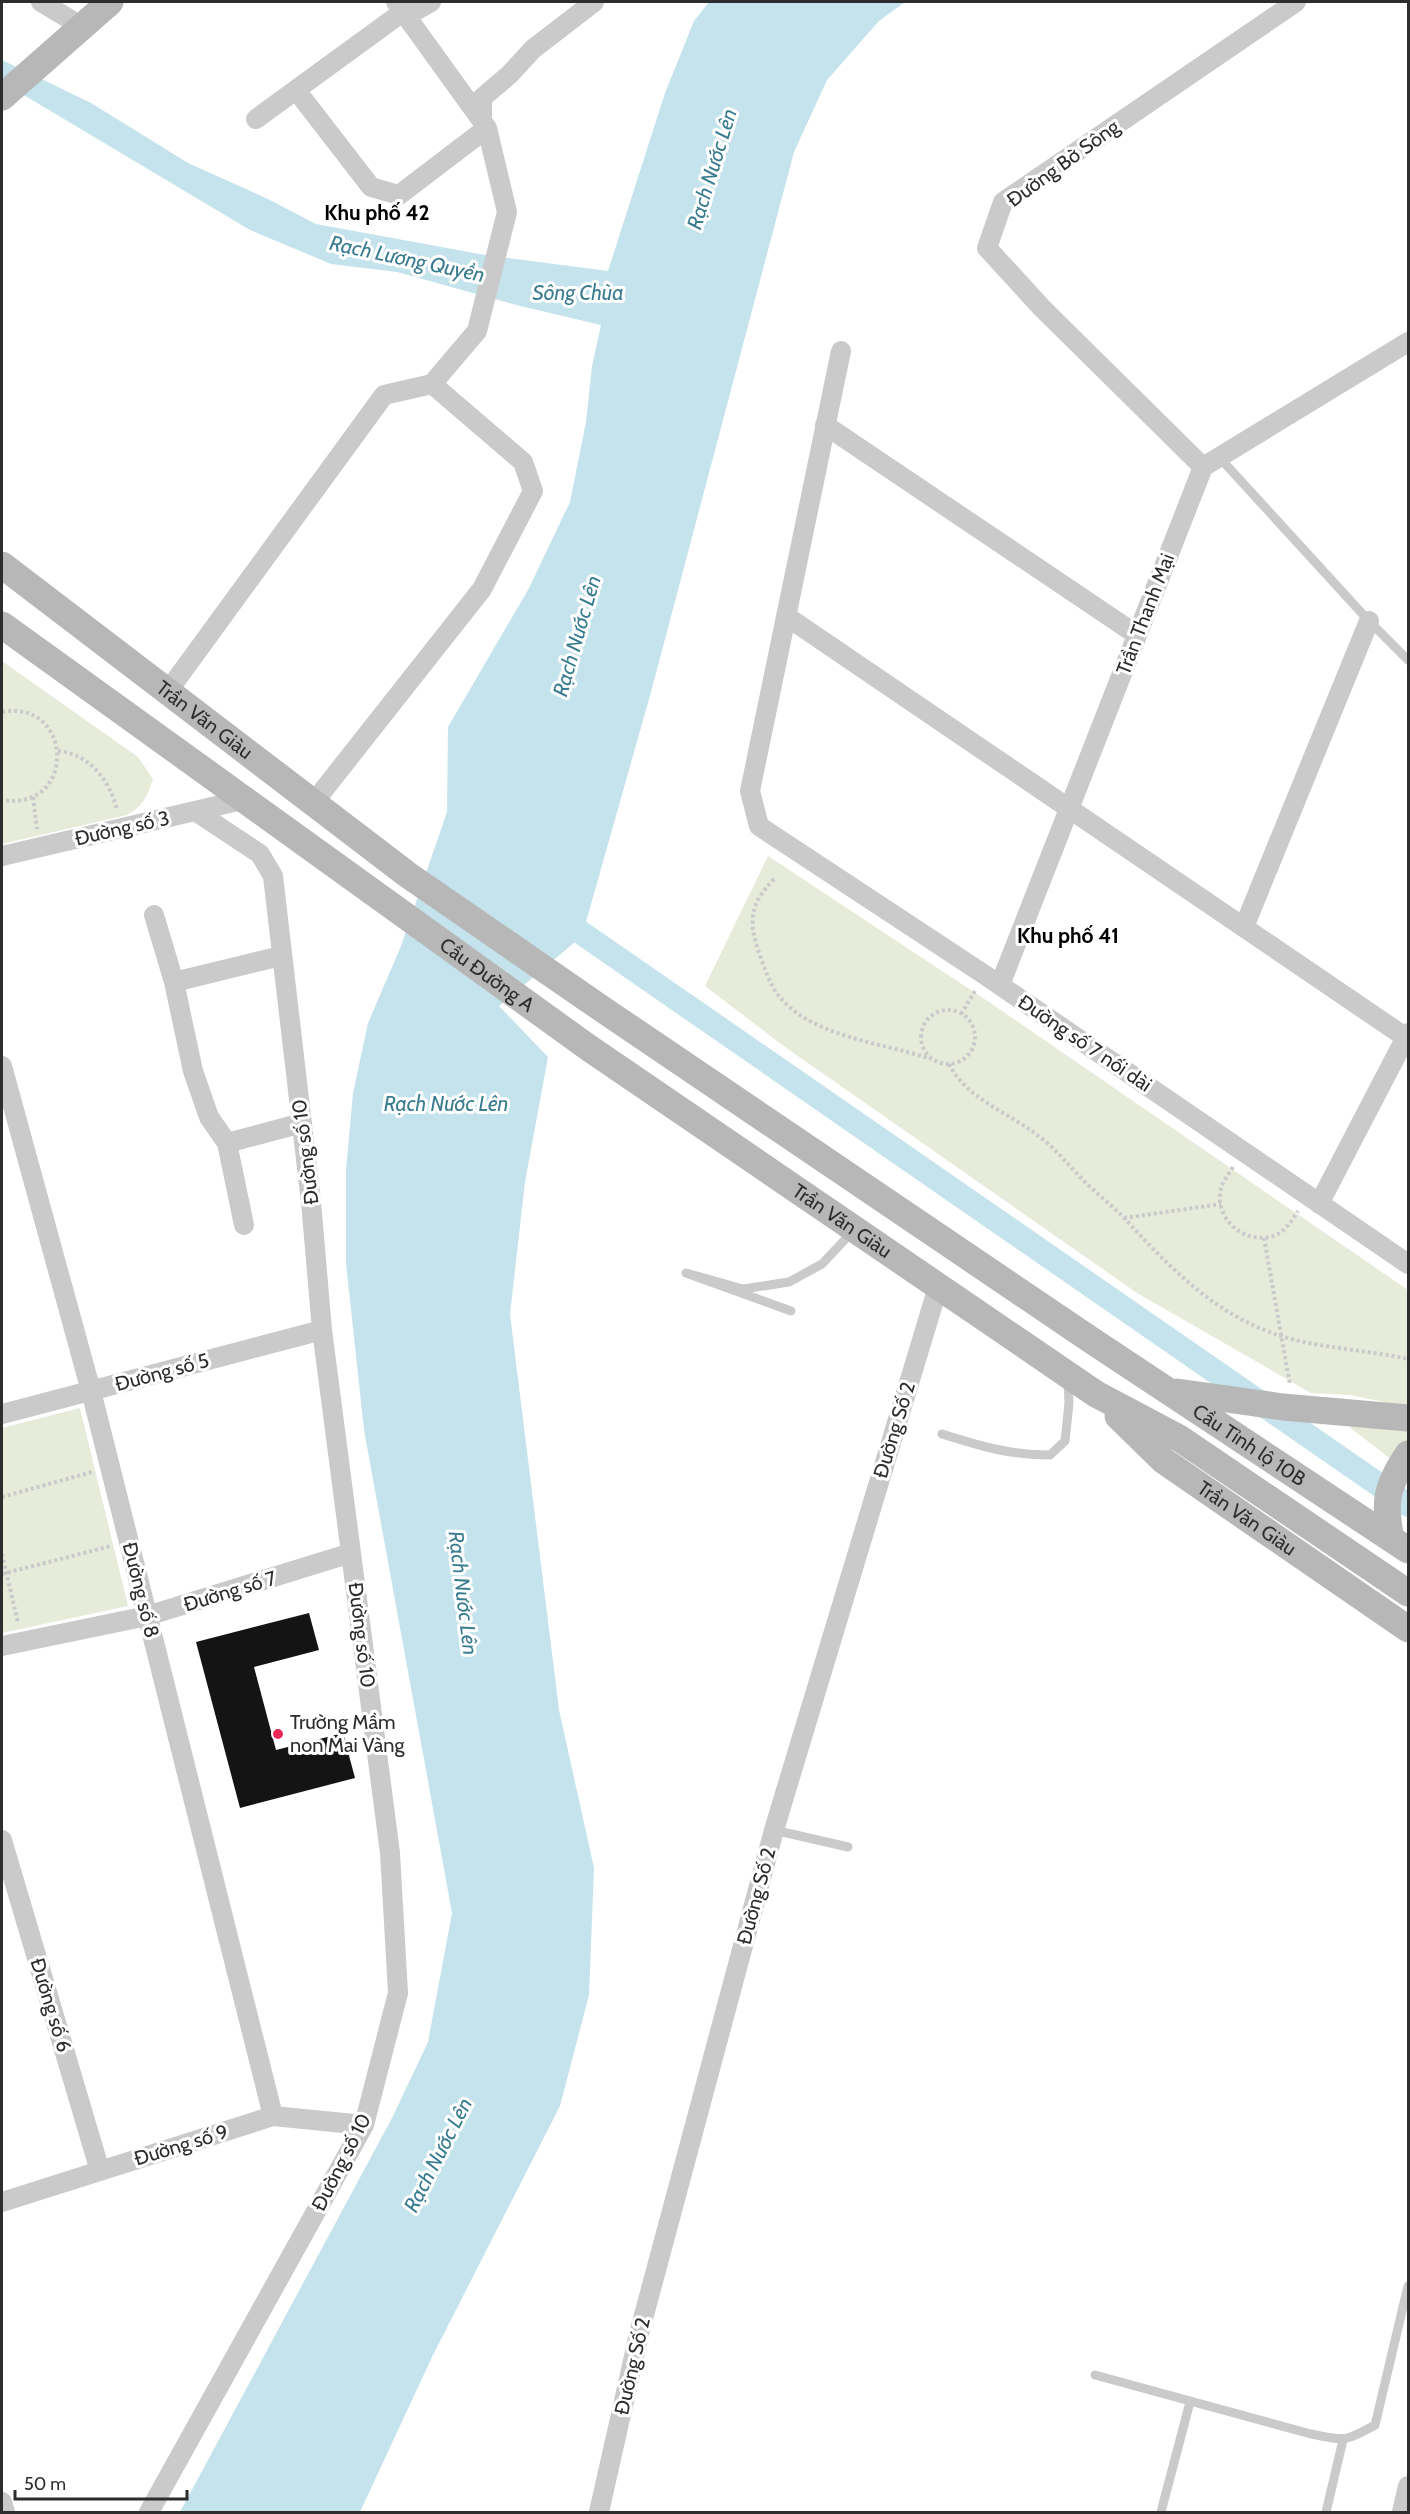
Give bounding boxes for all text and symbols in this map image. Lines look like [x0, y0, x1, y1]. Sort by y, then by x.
water label: Rạch Nước Lên [681, 106, 742, 232]
street label: Đường Bờ Sông [1002, 114, 1125, 212]
district label: Khu phố 42 [324, 200, 430, 225]
water label: Rạch Lương Quyền [327, 230, 487, 287]
water label: Sông Chùa [532, 280, 624, 305]
street label: Trần Thanh Mại [1111, 550, 1179, 678]
water label: Rạch Nước Lên [547, 572, 606, 699]
street label: Trần Văn Giàu [152, 675, 258, 764]
street label: Đường số 3 [72, 805, 172, 851]
district label: Khu phố 41 [1017, 923, 1119, 948]
street label: Cầu Đường A [435, 932, 540, 1017]
street label: Đường số 7 nối dài [1014, 989, 1156, 1097]
water label: Rạch Nước Lên [384, 1091, 508, 1116]
street label: Đường số 10 [287, 1098, 323, 1206]
street label: Trần Văn Giàu [788, 1178, 896, 1263]
street label: Đường số 5 [112, 1348, 212, 1396]
street label: Đường Số 2 [868, 1379, 920, 1481]
street label: Cầu Tỉnh lộ 10B [1188, 1399, 1310, 1491]
street label: Trần Văn Giàu [1193, 1476, 1301, 1561]
water label: Rạch Nước Lên [443, 1530, 484, 1656]
street label: Đường số 8 [118, 1540, 164, 1640]
street label: Đường số 7 [181, 1566, 279, 1616]
street label: Đường số 10 [344, 1581, 380, 1689]
place label: Trường Mầm non Mai Vàng [290, 1710, 405, 1757]
marker: Trường Mầm non Mai Vàng [271, 1727, 285, 1741]
street label: Đường Số 2 [732, 1845, 780, 1947]
street label: Đường số 6 [25, 1955, 77, 2055]
water label: Rạch Nước Lên [398, 2094, 477, 2216]
street label: Đường số 10 [306, 2109, 376, 2215]
street label: Đường số 9 [131, 2119, 231, 2171]
street label: Đường Số 2 [609, 2315, 655, 2417]
scale bar [15, 2463, 188, 2501]
text: 50 m [24, 2473, 66, 2495]

